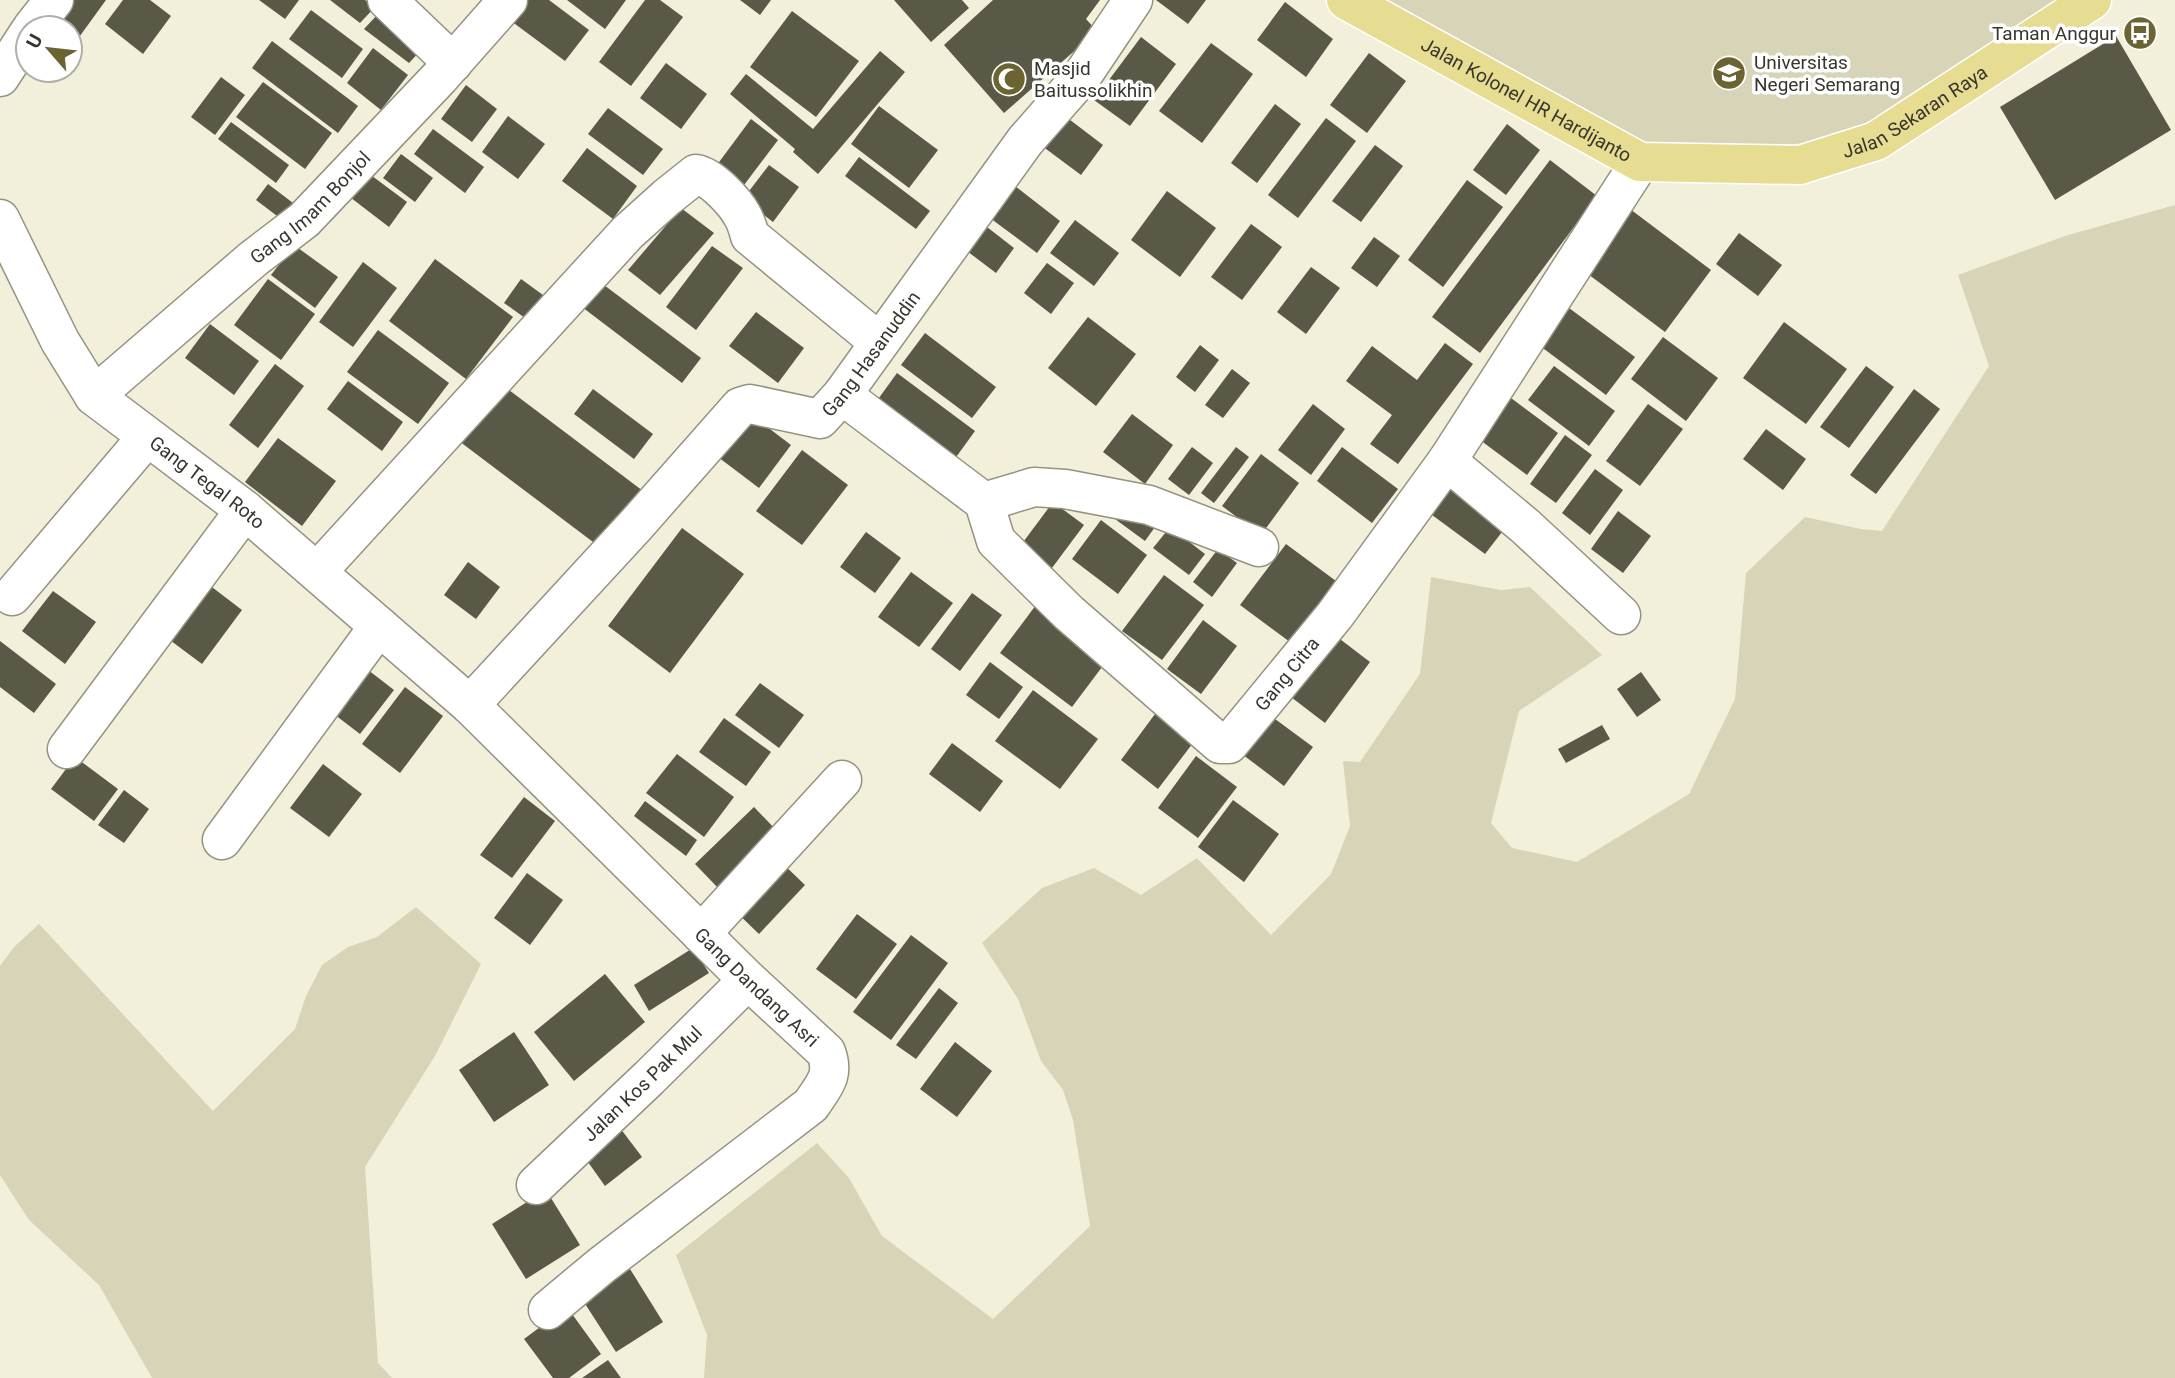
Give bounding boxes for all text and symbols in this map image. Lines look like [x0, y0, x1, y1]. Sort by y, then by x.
north arrow [14, 14, 84, 84]
bus stop icon: Taman Anggur [2121, 14, 2159, 52]
place label: Taman Anggur [1992, 22, 2117, 45]
text: U [21, 30, 48, 52]
street label: Jalan Kolonel HR Hardijanto [1417, 33, 1635, 167]
place label: Universitas Negeri Semarang [1754, 51, 1900, 96]
school or university icon: Universitas Negeri Semarang [1710, 54, 1748, 92]
place label: Masjid Baitussolikhin [1034, 57, 1152, 102]
mosque icon: Masjid Baitussolikhin [990, 60, 1028, 98]
street label: Jalan Sekaran Raya [1839, 61, 1992, 163]
street label: Gang Imam Bonjol [246, 147, 375, 269]
street label: Gang Hasanuddin [817, 287, 925, 422]
street label: Gang Tegal Roto [145, 431, 269, 534]
street label: Gang Citra [1250, 632, 1324, 716]
street label: Gang Dandang Asri [690, 923, 824, 1052]
street label: Jalan Kos Pak Mul [578, 1021, 707, 1146]

